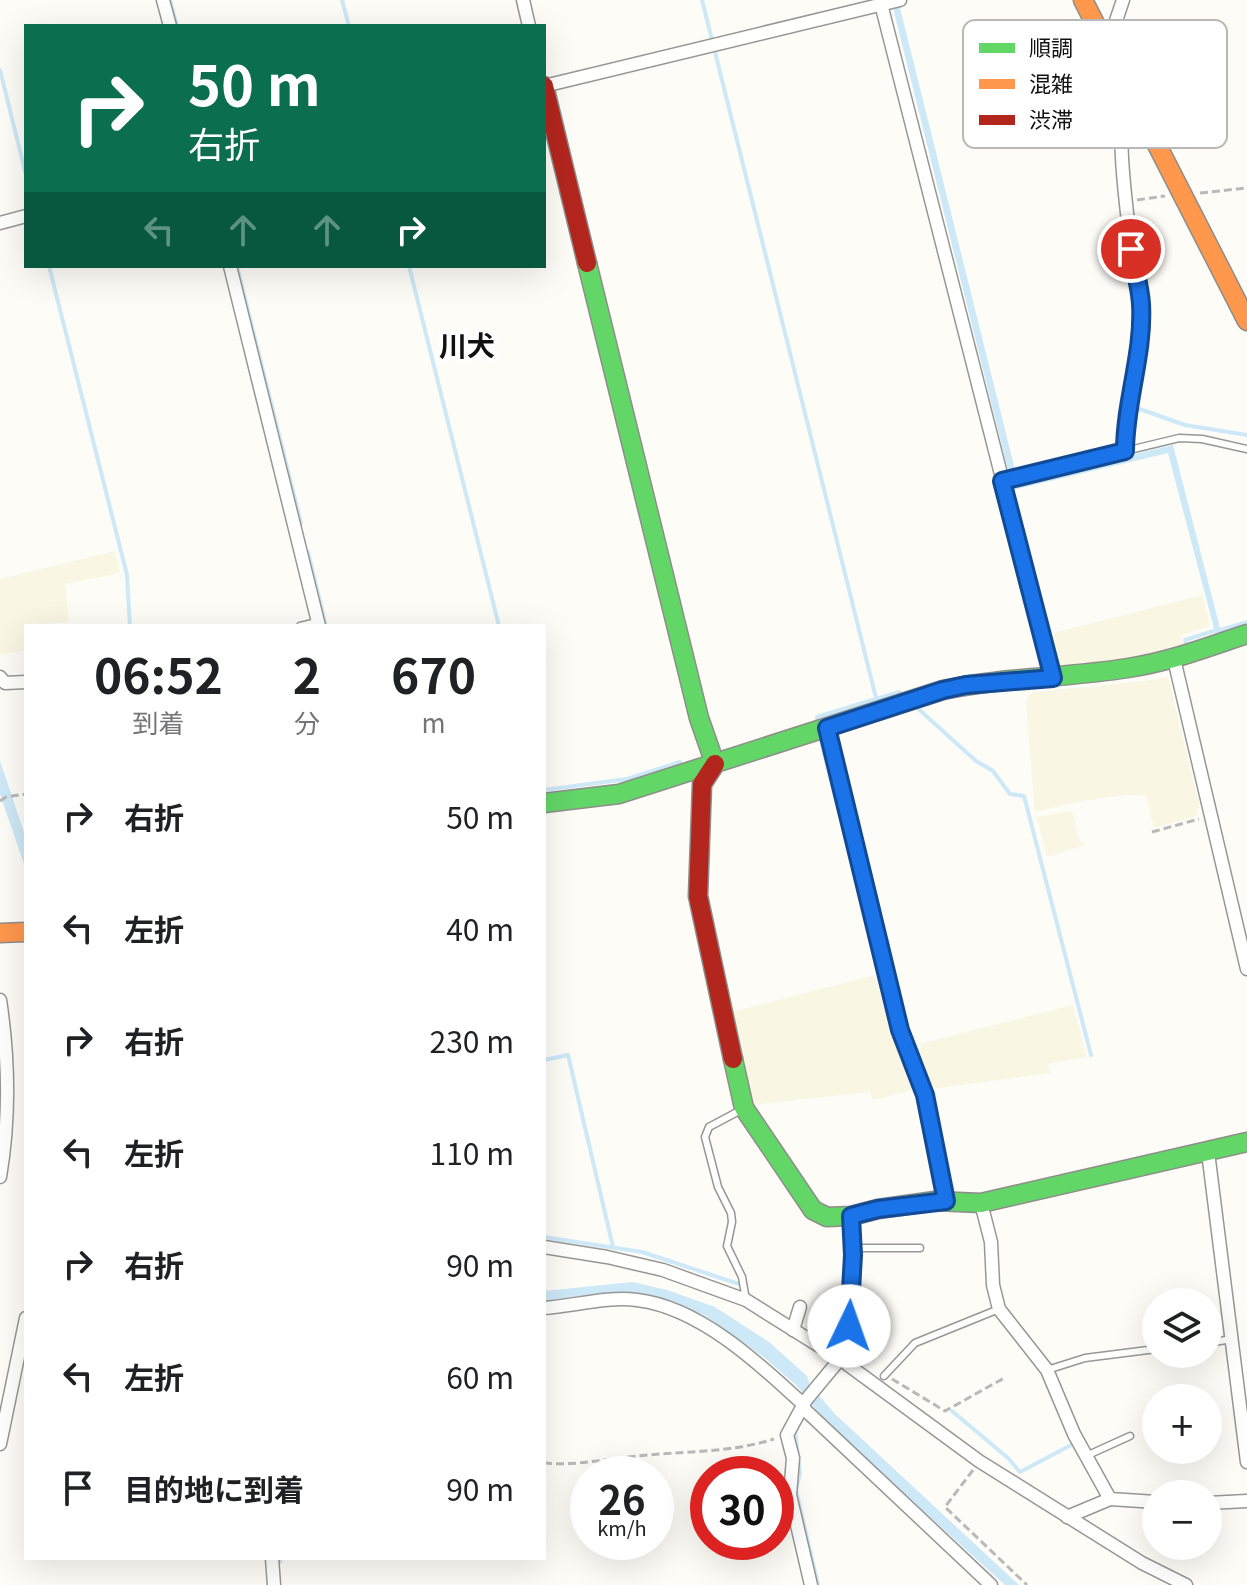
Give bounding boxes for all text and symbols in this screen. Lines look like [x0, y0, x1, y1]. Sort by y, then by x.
legend [963, 20, 1227, 148]
text: 順調 [1029, 30, 1073, 62]
text: 50 m [188, 41, 321, 122]
icon: right [56, 56, 160, 160]
text: 混雑 [1029, 66, 1073, 98]
text: 渋滞 [1029, 102, 1073, 134]
text: 右折 [188, 116, 260, 168]
icon: left [137, 208, 181, 252]
icon: ahead [221, 208, 265, 252]
icon: ahead [305, 208, 349, 252]
icon: right [389, 208, 433, 252]
pin [1097, 215, 1165, 283]
icon: arrive [1109, 227, 1153, 271]
district label: 川犬 [439, 324, 495, 364]
text: 06:52 [94, 638, 223, 708]
text: 2 [293, 638, 321, 708]
text: 670 [391, 638, 476, 708]
text: 到着 [132, 703, 184, 740]
text: 分 [294, 703, 320, 740]
text: m [422, 703, 446, 740]
icon: right [56, 794, 100, 838]
text: 右折 [124, 794, 184, 838]
text: 50 m [446, 794, 514, 838]
icon: left [56, 906, 100, 950]
text: 左折 [124, 906, 184, 950]
text: 40 m [446, 906, 514, 950]
icon: right [56, 1018, 100, 1062]
text: 右折 [124, 1018, 184, 1062]
text: 230 m [430, 1018, 514, 1062]
icon: left [56, 1130, 100, 1174]
text: 左折 [124, 1130, 184, 1174]
text: 110 m [430, 1130, 514, 1174]
icon: right [56, 1242, 100, 1286]
text: 右折 [124, 1242, 184, 1286]
text: 90 m [446, 1242, 514, 1286]
position arrow [807, 1284, 891, 1368]
map controls [1142, 1288, 1222, 1560]
button: layers [1142, 1288, 1222, 1368]
icon: left [56, 1354, 100, 1398]
text: 左折 [124, 1354, 184, 1398]
text: 60 m [446, 1354, 514, 1398]
button: + [1142, 1384, 1222, 1464]
speed limit sign: 30 [690, 1456, 794, 1560]
icon: arrive [56, 1466, 100, 1510]
text: 目的地に到着 [124, 1466, 304, 1510]
text: 90 m [446, 1466, 514, 1510]
text: 26 [598, 1469, 646, 1527]
button: − [1142, 1480, 1222, 1560]
text: km/h [597, 1513, 647, 1542]

